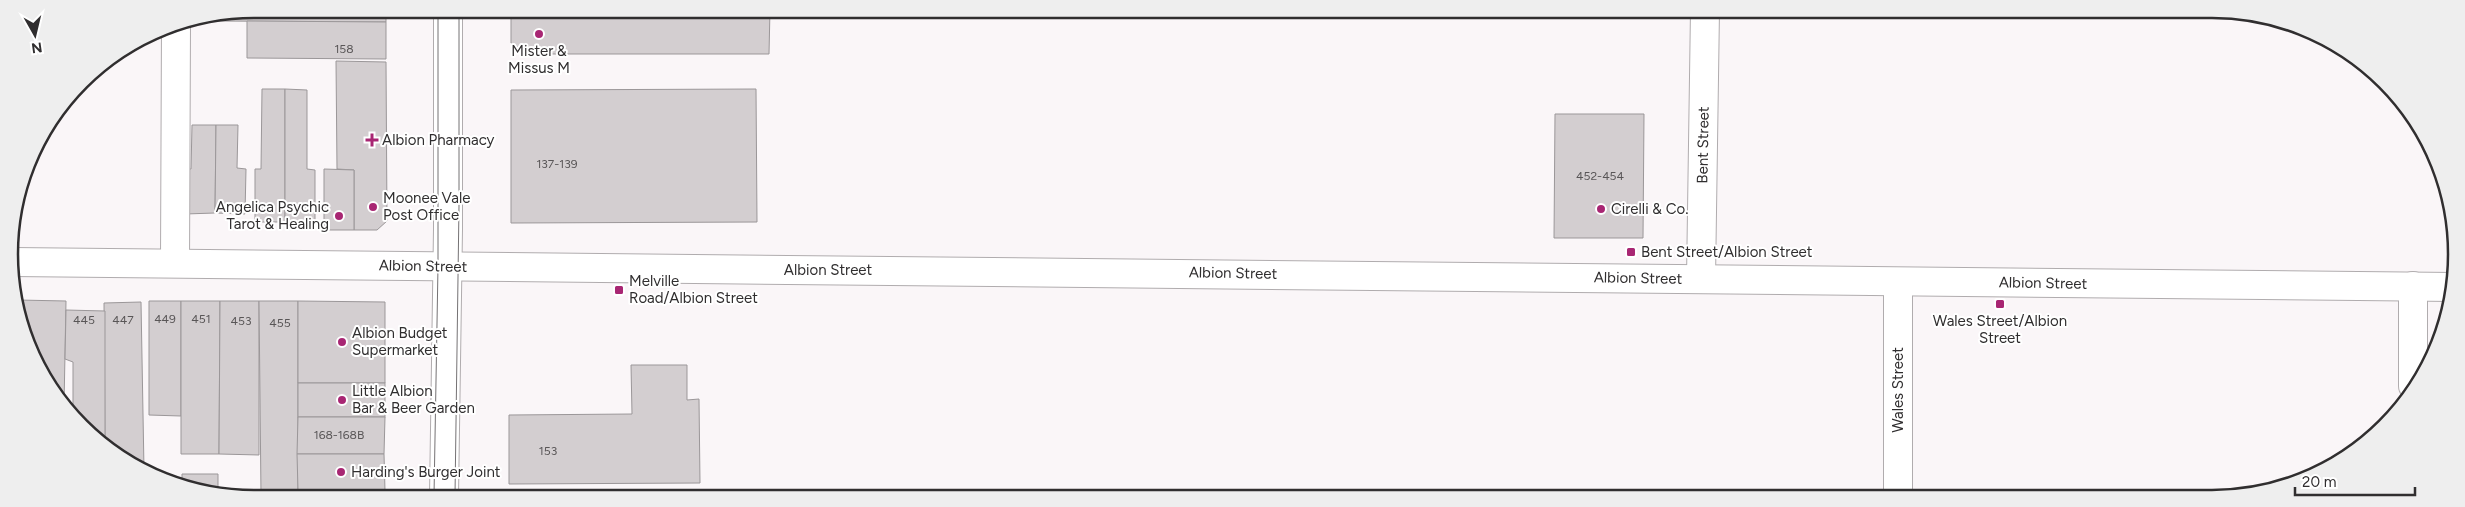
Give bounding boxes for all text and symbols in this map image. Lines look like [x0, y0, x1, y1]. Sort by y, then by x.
north arrow [10, 10, 60, 60]
marker: Mister & Missus M [533, 28, 545, 40]
text: N [30, 38, 43, 57]
house number: 158 [334, 42, 354, 56]
place label: Mister & Missus M [508, 42, 570, 77]
street label: Bent Street [1693, 106, 1713, 184]
place label: Albion Pharmacy [382, 131, 495, 149]
marker: Albion Pharmacy [366, 134, 378, 146]
house number: 137-139 [536, 157, 578, 171]
house number: 452-454 [1576, 169, 1624, 183]
place label: Moonee Vale Post Office [383, 189, 470, 224]
place label: Angelica Psychic Tarot & Healing [216, 198, 329, 233]
place label: Cirelli & Co. [1611, 200, 1688, 218]
marker: Moonee Vale Post Office [367, 201, 379, 213]
marker: Cirelli & Co. [1595, 203, 1607, 215]
marker: Angelica Psychic Tarot & Healing [333, 210, 345, 222]
place label: Bent Street/Albion Street [1641, 243, 1813, 261]
marker: Bent Street/Albion Street [1625, 246, 1637, 258]
street label: Albion Street [379, 256, 468, 276]
street label: Albion Street [784, 261, 873, 279]
street label: Albion Street [1189, 263, 1278, 283]
street label: Albion Street [1594, 268, 1683, 288]
place label: Melville Road/Albion Street [629, 272, 758, 307]
street label: Albion Street [1999, 273, 2088, 293]
marker: Melville Road/Albion Street [613, 284, 625, 296]
marker: Wales Street/Albion Street [1994, 298, 2006, 310]
house number: 449 [154, 312, 176, 326]
house number: 451 [191, 312, 211, 326]
place label: Wales Street/Albion Street [1933, 312, 2067, 347]
house number: 445 [73, 313, 95, 327]
house number: 447 [112, 313, 134, 327]
house number: 453 [231, 314, 251, 328]
house number: 455 [269, 316, 291, 330]
place label: Albion Budget Supermarket [352, 324, 448, 359]
marker: Albion Budget Supermarket [336, 336, 348, 348]
street label: Wales Street [1889, 347, 1907, 433]
place label: Little Albion Bar & Beer Garden [352, 382, 475, 417]
marker: Little Albion Bar & Beer Garden [336, 394, 348, 406]
house number: 168-168B [314, 428, 364, 442]
house number: 153 [539, 444, 557, 458]
place label: Harding's Burger Joint [351, 463, 501, 481]
scale bar [2295, 464, 2415, 496]
marker: Harding's Burger Joint [335, 466, 347, 478]
text: 20 m [2302, 473, 2336, 491]

